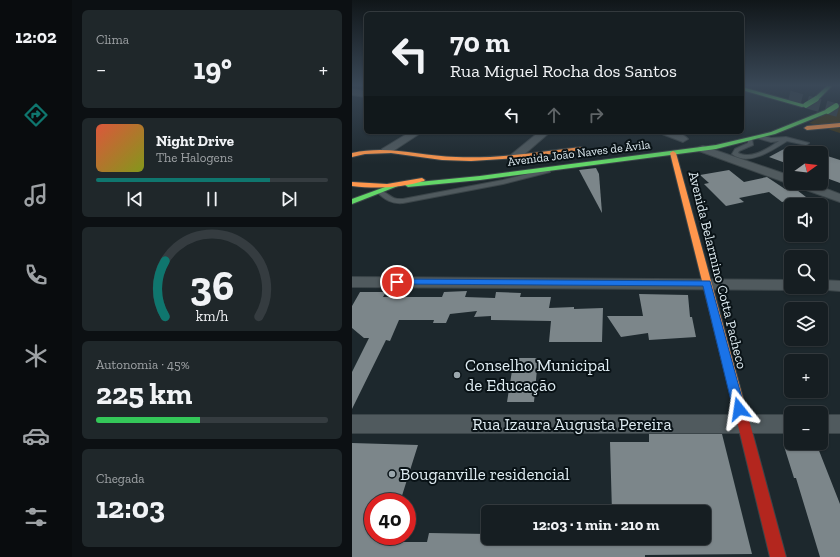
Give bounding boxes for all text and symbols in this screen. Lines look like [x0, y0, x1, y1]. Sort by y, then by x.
text: 12:02 [15, 26, 57, 48]
text: 70 m [450, 26, 510, 59]
icon: left [384, 28, 436, 80]
text: Clima [96, 32, 129, 47]
text: 19° [193, 51, 232, 87]
text: − [96, 56, 106, 83]
text: + [319, 56, 328, 83]
text: Rua Miguel Rocha dos Santos [450, 60, 677, 82]
icon: directions [22, 101, 50, 129]
icon: left [501, 104, 523, 126]
icon: ahead [543, 104, 565, 126]
icon: right [585, 104, 607, 126]
text: Night Drive [156, 132, 234, 150]
street label: Avenida João Naves de Ávila [507, 136, 651, 169]
north arrow [784, 146, 828, 190]
map controls [784, 146, 828, 450]
text: The Halogens [156, 150, 233, 165]
street label: Avenida Belarmino Cotta Pacheco [685, 170, 750, 371]
icon: music [22, 181, 50, 209]
icon: previous [124, 188, 146, 210]
icon: pause [201, 188, 223, 210]
icon: next [278, 188, 300, 210]
button: sound [784, 198, 828, 242]
button: search [784, 250, 828, 294]
text: 36 [190, 260, 234, 310]
icon: phone [22, 261, 50, 289]
pin [380, 265, 414, 299]
icon: arrive [386, 271, 408, 293]
button: layers [784, 302, 828, 346]
text: km/h [196, 307, 228, 324]
icon: climate [22, 342, 50, 370]
button: + [784, 354, 828, 398]
place label: Conselho Municipal de Educação [465, 355, 610, 395]
text: Autonomia · 45% [96, 357, 190, 372]
marker: Conselho Municipal de Educação [452, 370, 462, 380]
text: 225 km [96, 376, 192, 412]
position arrow [718, 388, 760, 430]
button: − [784, 406, 828, 450]
street label: Rua Izaura Augusta Pereira [472, 414, 672, 434]
icon: car [22, 422, 50, 450]
place label: Bouganville residencial [400, 464, 570, 484]
marker: Bouganville residencial [387, 469, 397, 479]
text: Chegada [96, 471, 145, 486]
text: 12:03 [96, 490, 165, 526]
speed limit sign: 40 [364, 493, 416, 545]
icon: filters [22, 503, 50, 531]
text: 12:03 · 1 min · 210 m [533, 516, 659, 534]

